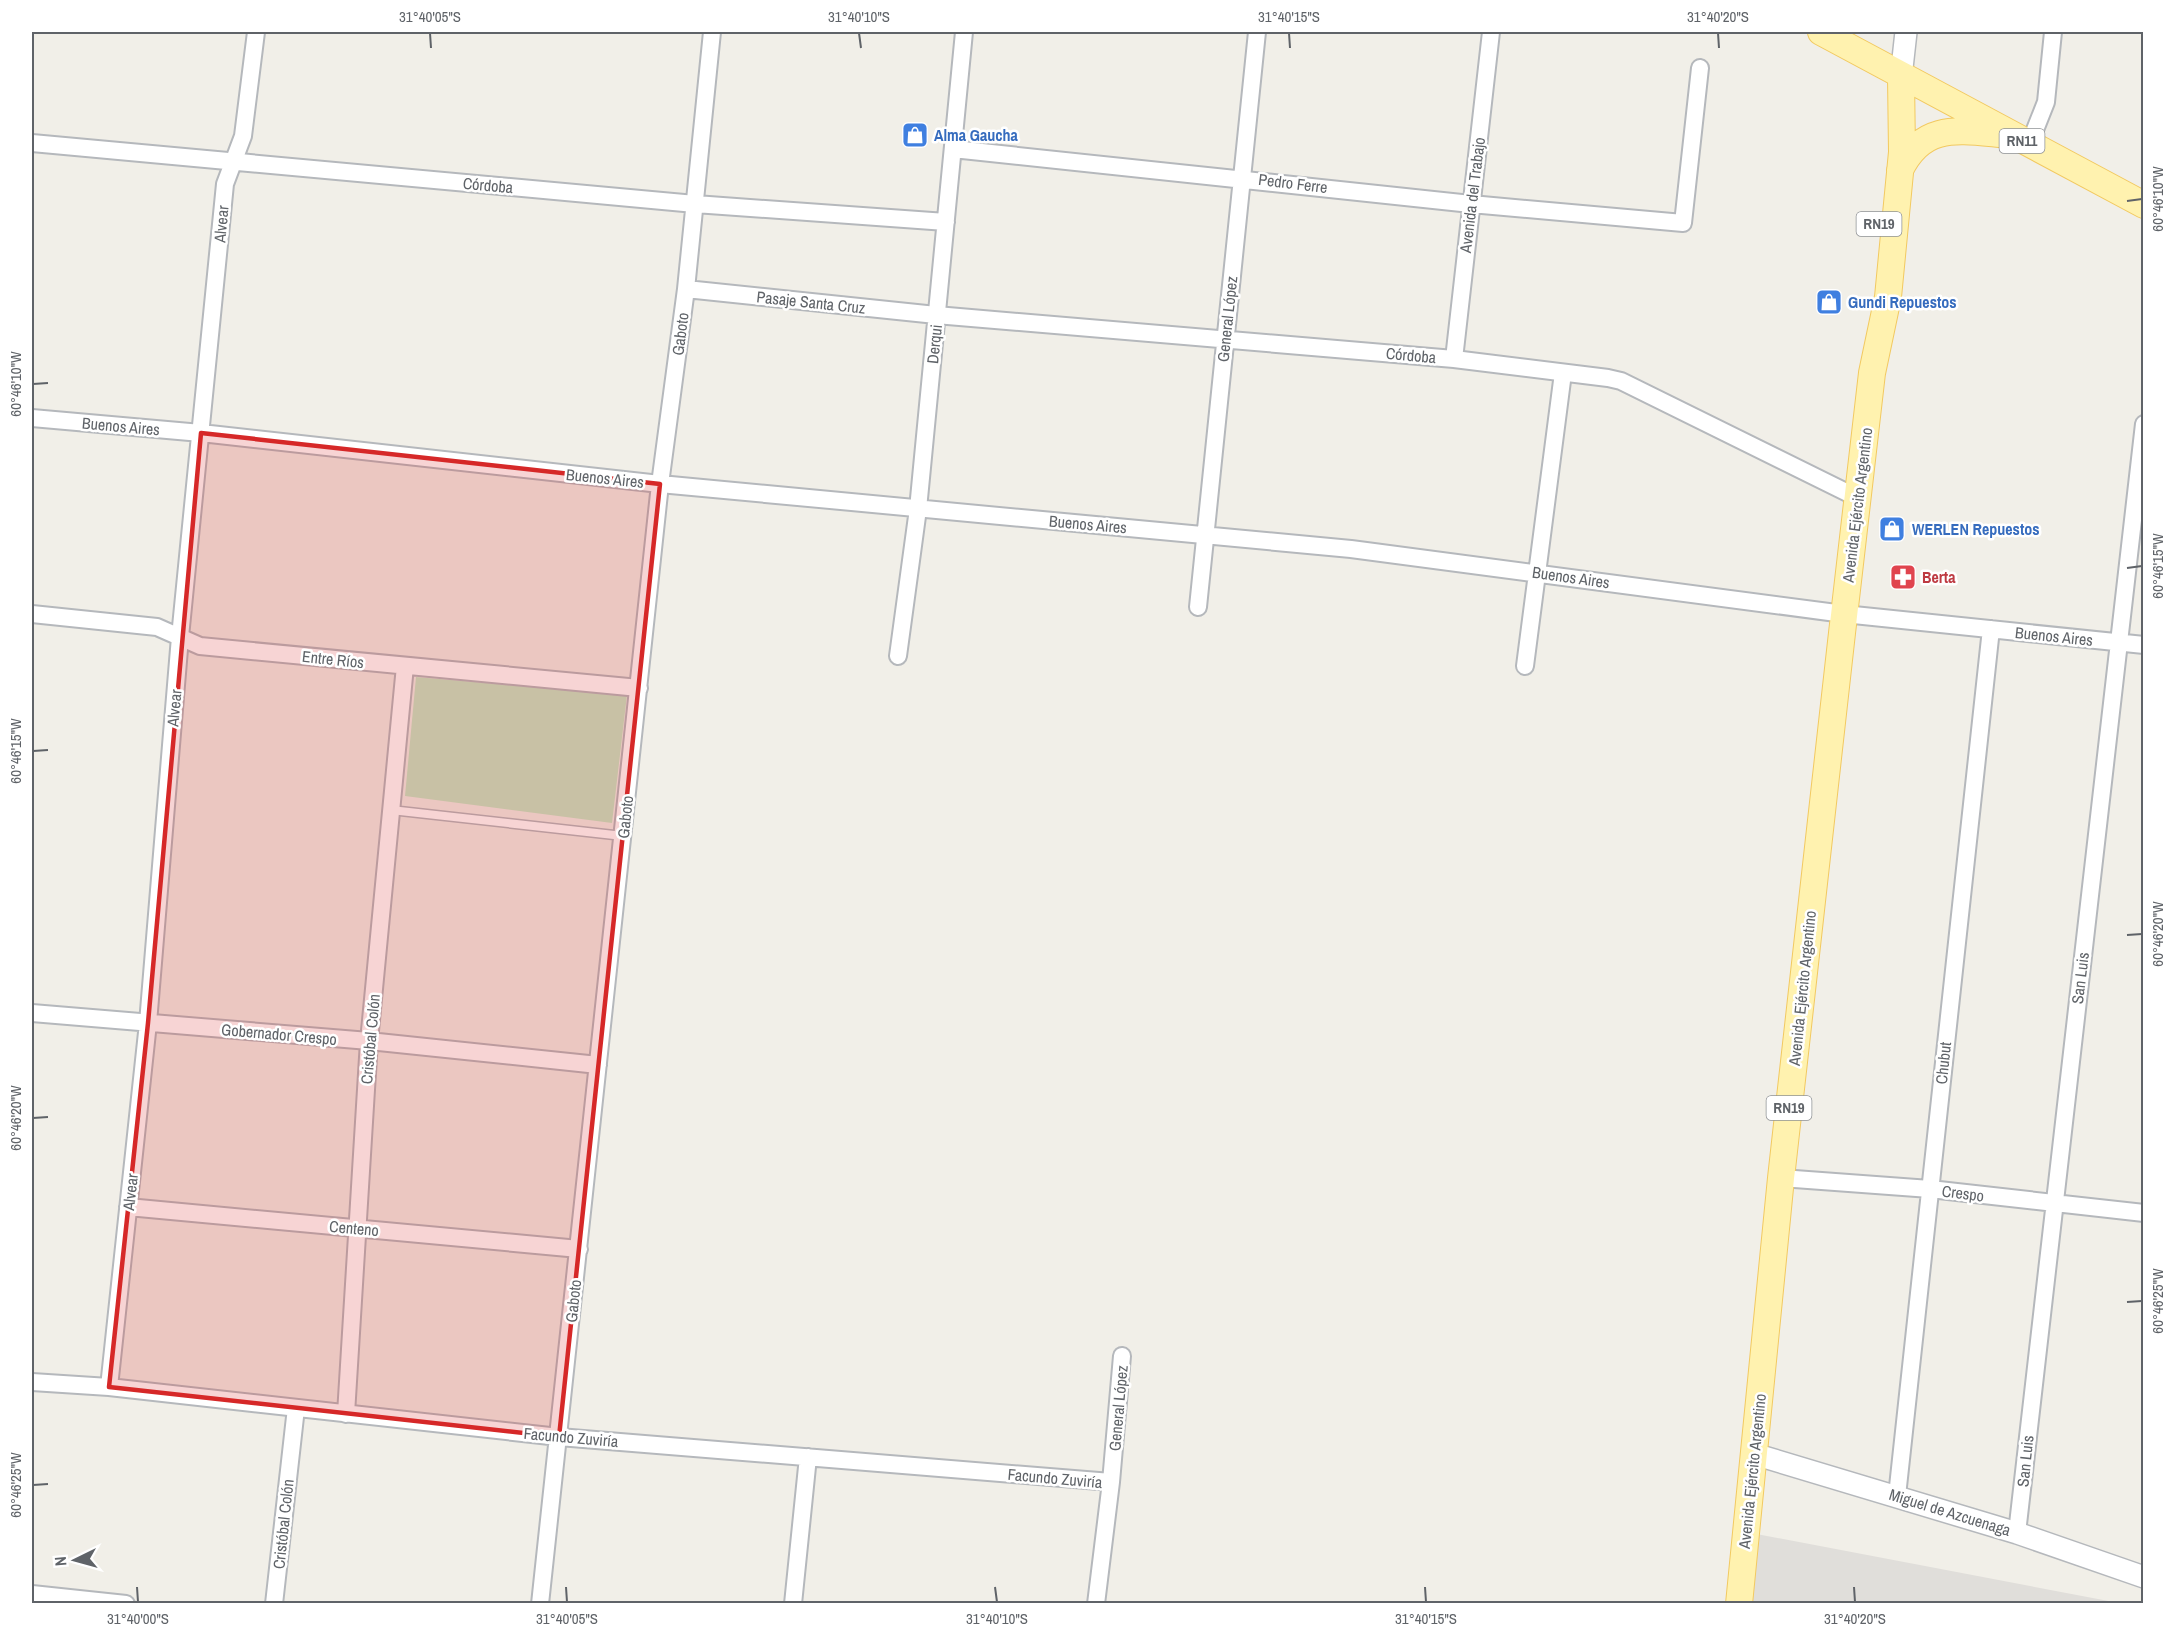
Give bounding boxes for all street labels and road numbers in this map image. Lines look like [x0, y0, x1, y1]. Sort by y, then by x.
road number: RN11 [2000, 129, 2044, 153]
street label: Avenida del Trabajo [1454, 136, 1490, 255]
street label: Pedro Ferre [1257, 168, 1329, 198]
street label: Córdoba [462, 172, 515, 198]
street label: Alvear [208, 204, 234, 244]
road number: RN19 [1856, 212, 1902, 236]
street label: General López [1212, 275, 1242, 363]
street label: Pasaje Santa Cruz [755, 285, 867, 319]
street label: Gaboto [666, 311, 694, 357]
street label: Derqui [921, 323, 947, 365]
street label: Córdoba [1385, 342, 1438, 368]
street label: Buenos Aires [81, 412, 161, 440]
street label: Avenida Ejército Argentino [1836, 426, 1877, 585]
street label: Buenos Aires [565, 463, 645, 493]
street label: Buenos Aires [1048, 510, 1128, 538]
street label: Buenos Aires [1531, 561, 1611, 593]
street label: Buenos Aires [2014, 621, 2094, 651]
street label: Entre Ríos [301, 645, 365, 673]
street label: Alvear [161, 688, 187, 728]
street label: Gaboto [612, 794, 638, 840]
street label: Avenida Ejército Argentino [1783, 909, 1821, 1068]
street label: San Luis [2066, 951, 2094, 1005]
street label: Cristóbal Colón [355, 993, 385, 1085]
street label: Gobernador Crespo [220, 1018, 338, 1050]
street label: Chubut [1930, 1040, 1956, 1085]
road number: RN19 [1766, 1096, 1812, 1120]
street label: Alvear [117, 1172, 143, 1213]
street label: Crespo [1941, 1180, 1985, 1206]
street label: Centeno [328, 1215, 380, 1241]
street label: Gaboto [560, 1278, 586, 1324]
street label: General López [1103, 1364, 1133, 1452]
street label: Avenida Ejército Argentino [1733, 1392, 1771, 1551]
street label: Facundo Zuviría [523, 1422, 620, 1452]
street label: San Luis [2011, 1434, 2039, 1488]
street label: Facundo Zuviría [1007, 1463, 1104, 1493]
street label: Cristóbal Colón [267, 1478, 299, 1570]
street label: Miguel de Azcuenaga [1886, 1483, 2014, 1541]

